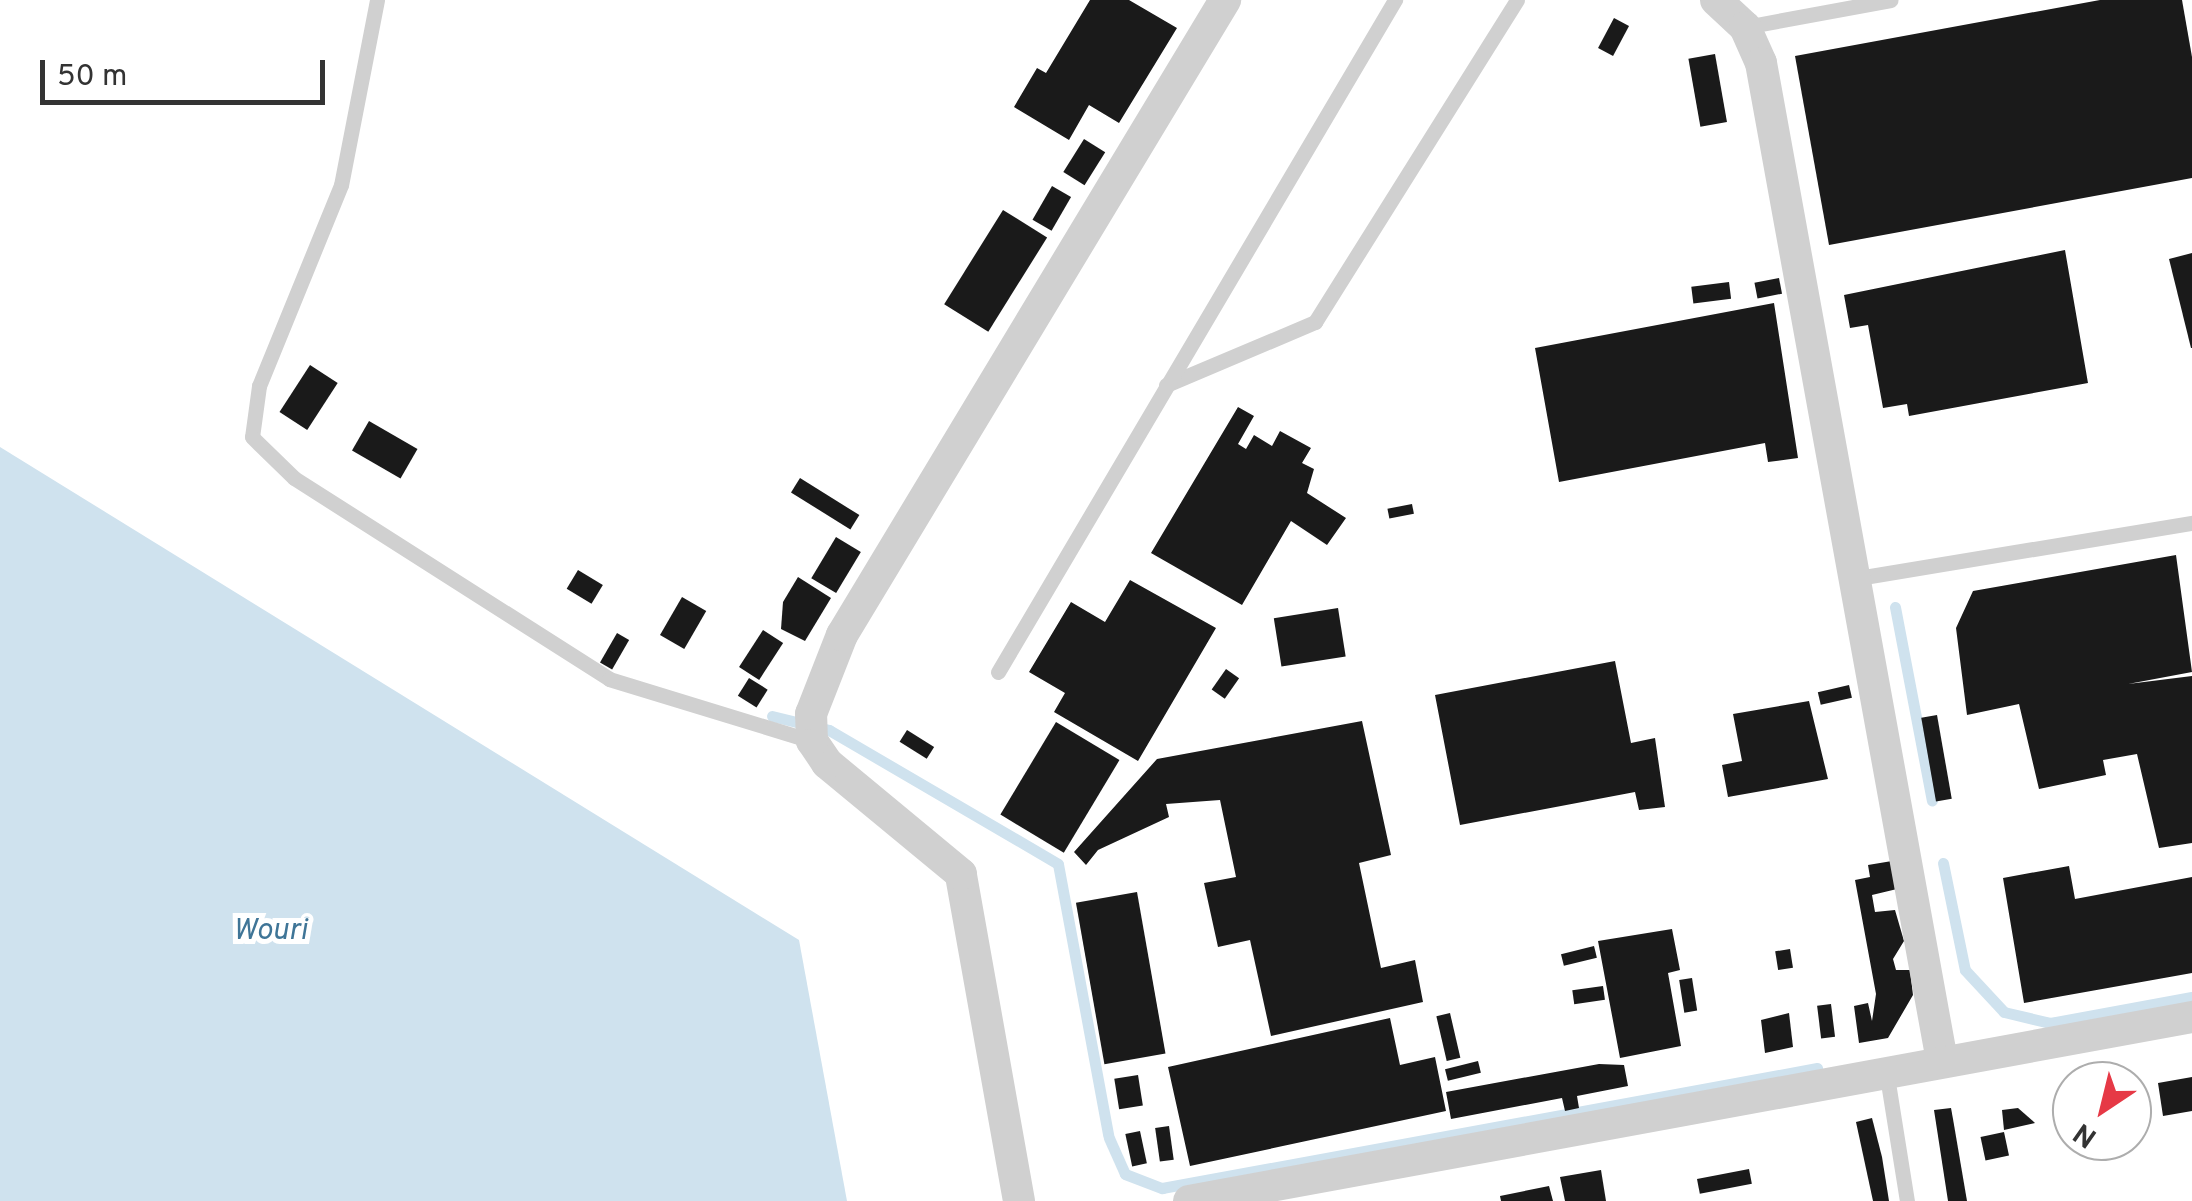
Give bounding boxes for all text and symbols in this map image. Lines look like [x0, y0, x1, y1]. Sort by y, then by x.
scale bar [45, 40, 330, 102]
text: 50 m [57, 59, 127, 96]
water label: Wouri [233, 914, 307, 950]
north arrow [2052, 1061, 2152, 1161]
text: N [2067, 1113, 2105, 1154]

